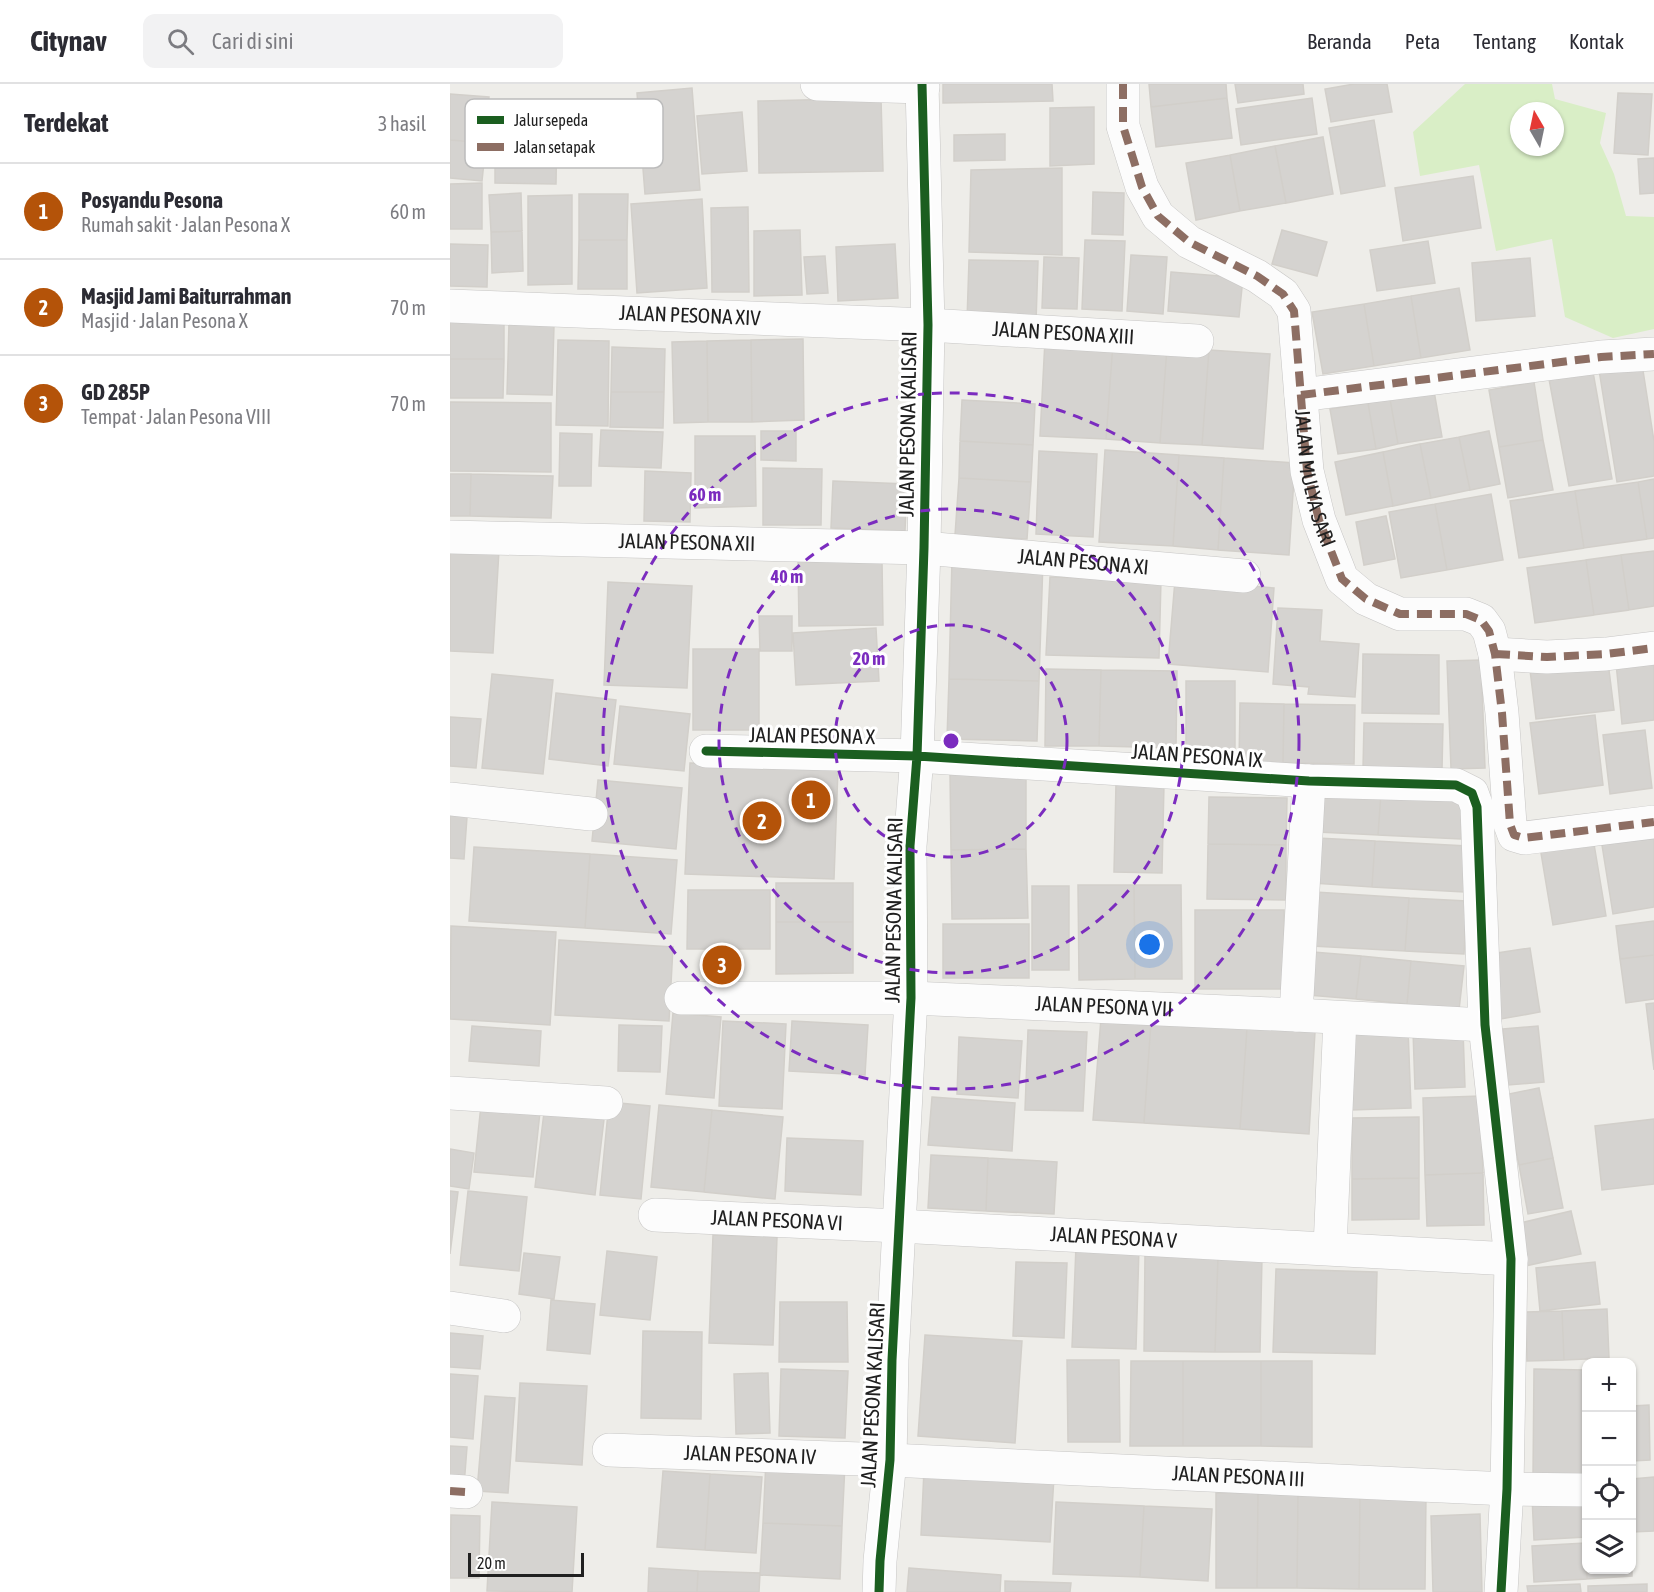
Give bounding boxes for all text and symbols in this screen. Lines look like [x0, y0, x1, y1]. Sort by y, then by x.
search box [143, 14, 563, 68]
text: Citynav [30, 25, 107, 57]
icon: search [164, 25, 197, 58]
text: Cari di sini [212, 28, 294, 54]
text: Beranda [1307, 29, 1372, 53]
text: Peta [1405, 29, 1440, 53]
text: Tentang [1473, 29, 1536, 53]
text: Kontak [1569, 29, 1624, 53]
legend [465, 99, 663, 168]
north arrow [1510, 102, 1564, 156]
text: Terdekat [24, 108, 108, 138]
text: Jalur sepeda [514, 111, 588, 130]
text: 3 hasil [378, 112, 426, 135]
text: Jalan setapak [514, 138, 595, 157]
text: Posyandu Pesona [81, 187, 223, 213]
text: 1 [39, 200, 48, 223]
text: 60 m [390, 200, 426, 223]
text: Rumah sakit · Jalan Pesona X [81, 213, 290, 236]
text: Masjid Jami Baiturrahman [81, 283, 291, 309]
text: 2 [39, 296, 48, 319]
text: 70 m [390, 296, 426, 319]
street label: JALAN PESONA XIV [619, 300, 762, 329]
text: Masjid · Jalan Pesona X [81, 309, 248, 332]
street label: JALAN PESONA XIII [992, 316, 1135, 348]
street label: JALAN PESONA KALISARI [893, 331, 921, 517]
text: GD 285P [81, 379, 150, 405]
text: 3 [39, 392, 48, 415]
text: 70 m [390, 392, 426, 415]
text: Tempat · Jalan Pesona VIII [81, 405, 271, 428]
street label: JALAN MULYA SARI [1291, 408, 1341, 550]
text: 60 m [689, 484, 721, 505]
street label: JALAN PESONA XII [618, 528, 756, 555]
street label: JALAN PESONA XI [1017, 543, 1150, 579]
text: 40 m [770, 566, 803, 587]
text: 20 m [853, 648, 885, 669]
street label: JALAN PESONA X [749, 722, 876, 748]
centre of rings [941, 731, 961, 751]
street label: JALAN PESONA IX [1131, 738, 1264, 772]
pin: 1 [792, 778, 830, 822]
pin: 2 [742, 798, 782, 844]
street label: JALAN PESONA KALISARI [879, 817, 907, 1003]
your location [1135, 930, 1164, 959]
pin: 3 [702, 942, 742, 988]
street label: JALAN PESONA VII [1035, 990, 1173, 1021]
street label: JALAN PESONA VI [710, 1205, 844, 1234]
street label: JALAN PESONA V [1049, 1221, 1178, 1252]
street label: JALAN PESONA KALISARI [855, 1302, 889, 1488]
map controls [1582, 1358, 1636, 1574]
button: + [1582, 1358, 1636, 1412]
button: − [1582, 1412, 1636, 1466]
street label: JALAN PESONA IV [683, 1440, 817, 1468]
street label: JALAN PESONA III [1172, 1460, 1305, 1490]
button: locate [1582, 1466, 1636, 1520]
button: layers [1582, 1520, 1636, 1574]
scale bar [468, 1550, 584, 1578]
text: 20 m [477, 1554, 506, 1572]

